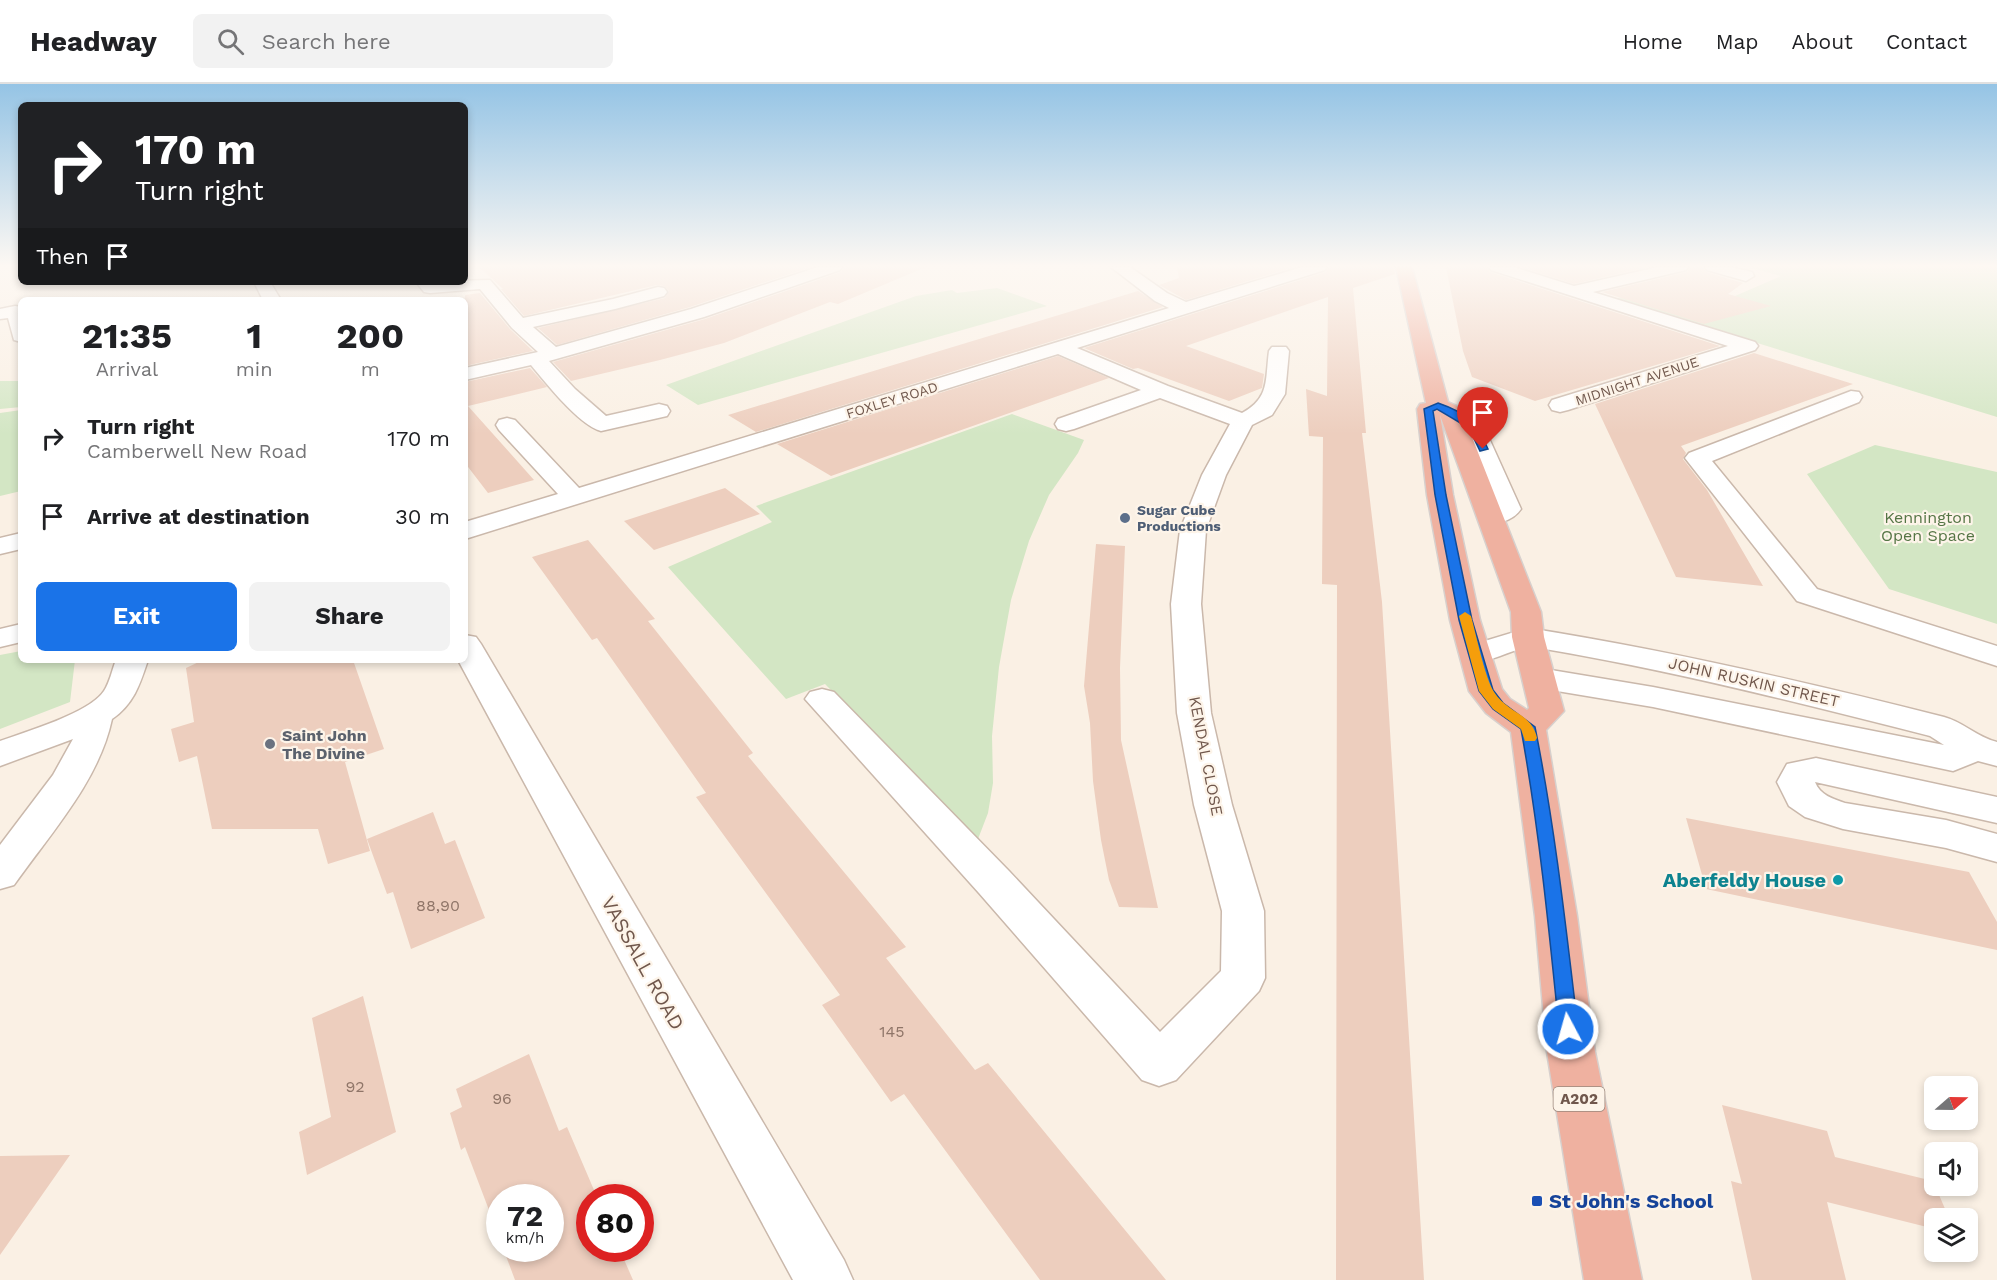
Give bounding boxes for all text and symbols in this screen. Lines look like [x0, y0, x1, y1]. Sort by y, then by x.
search box [193, 14, 613, 68]
text: Headway [30, 25, 157, 58]
icon: search [214, 25, 247, 58]
text: Search here [262, 29, 391, 54]
text: Home [1623, 29, 1683, 54]
text: Map [1716, 29, 1759, 54]
text: About [1792, 29, 1853, 54]
text: Contact [1886, 29, 1967, 54]
text: 170 m [135, 125, 256, 174]
icon: right [36, 126, 114, 204]
text: Turn right [135, 175, 264, 207]
icon: arrive [101, 240, 134, 273]
text: Then [36, 244, 89, 269]
text: 21:35 [82, 315, 172, 357]
text: 1 [246, 315, 262, 357]
text: 200 [336, 315, 404, 357]
street label: MIDNIGHT AVENUE [1573, 353, 1701, 409]
text: Arrival [96, 357, 158, 381]
text: min [236, 357, 273, 381]
text: m [361, 357, 380, 381]
street label: FOXLEY ROAD [844, 378, 940, 422]
pin [1457, 387, 1508, 449]
icon: arrive [1466, 396, 1499, 429]
text: Turn right [87, 414, 194, 439]
icon: right [36, 422, 69, 455]
text: 170 m [387, 426, 450, 451]
text: Camberwell New Road [87, 439, 307, 463]
icon: arrive [36, 500, 69, 533]
place label: Sugar Cube Productions [1137, 502, 1221, 534]
text: Arrive at destination [87, 504, 310, 529]
text: 30 m [395, 504, 450, 529]
park label: Kennington Open Space [1881, 508, 1975, 545]
marker: Sugar Cube Productions [1118, 511, 1132, 525]
button: Exit [36, 582, 237, 651]
button: Share [249, 582, 450, 651]
street label: JOHN RUSKIN STREET [1667, 653, 1842, 711]
street label: KENDAL CLOSE [1185, 695, 1227, 817]
place label: Saint John The Divine [282, 726, 367, 763]
marker: Saint John The Divine [263, 737, 277, 751]
place label: Aberfeldy House [1663, 868, 1826, 892]
marker: Aberfeldy House [1831, 873, 1845, 887]
street label: VASSALL ROAD [596, 892, 690, 1034]
house number: 88,90 [416, 896, 460, 915]
position arrow [1536, 997, 1600, 1061]
house number: 145 [879, 1022, 905, 1041]
north arrow [1924, 1076, 1978, 1130]
map controls [1924, 1076, 1978, 1262]
house number: 92 [345, 1077, 365, 1096]
road number: A202 [1554, 1087, 1604, 1111]
house number: 96 [492, 1089, 512, 1108]
button: sound [1924, 1142, 1978, 1196]
speed limit sign: 80 [576, 1184, 654, 1262]
place label: St John's School [1549, 1189, 1714, 1213]
marker: St John's School [1530, 1194, 1544, 1208]
text: 72 [507, 1198, 543, 1233]
button: layers [1924, 1208, 1978, 1262]
text: km/h [506, 1229, 544, 1247]

